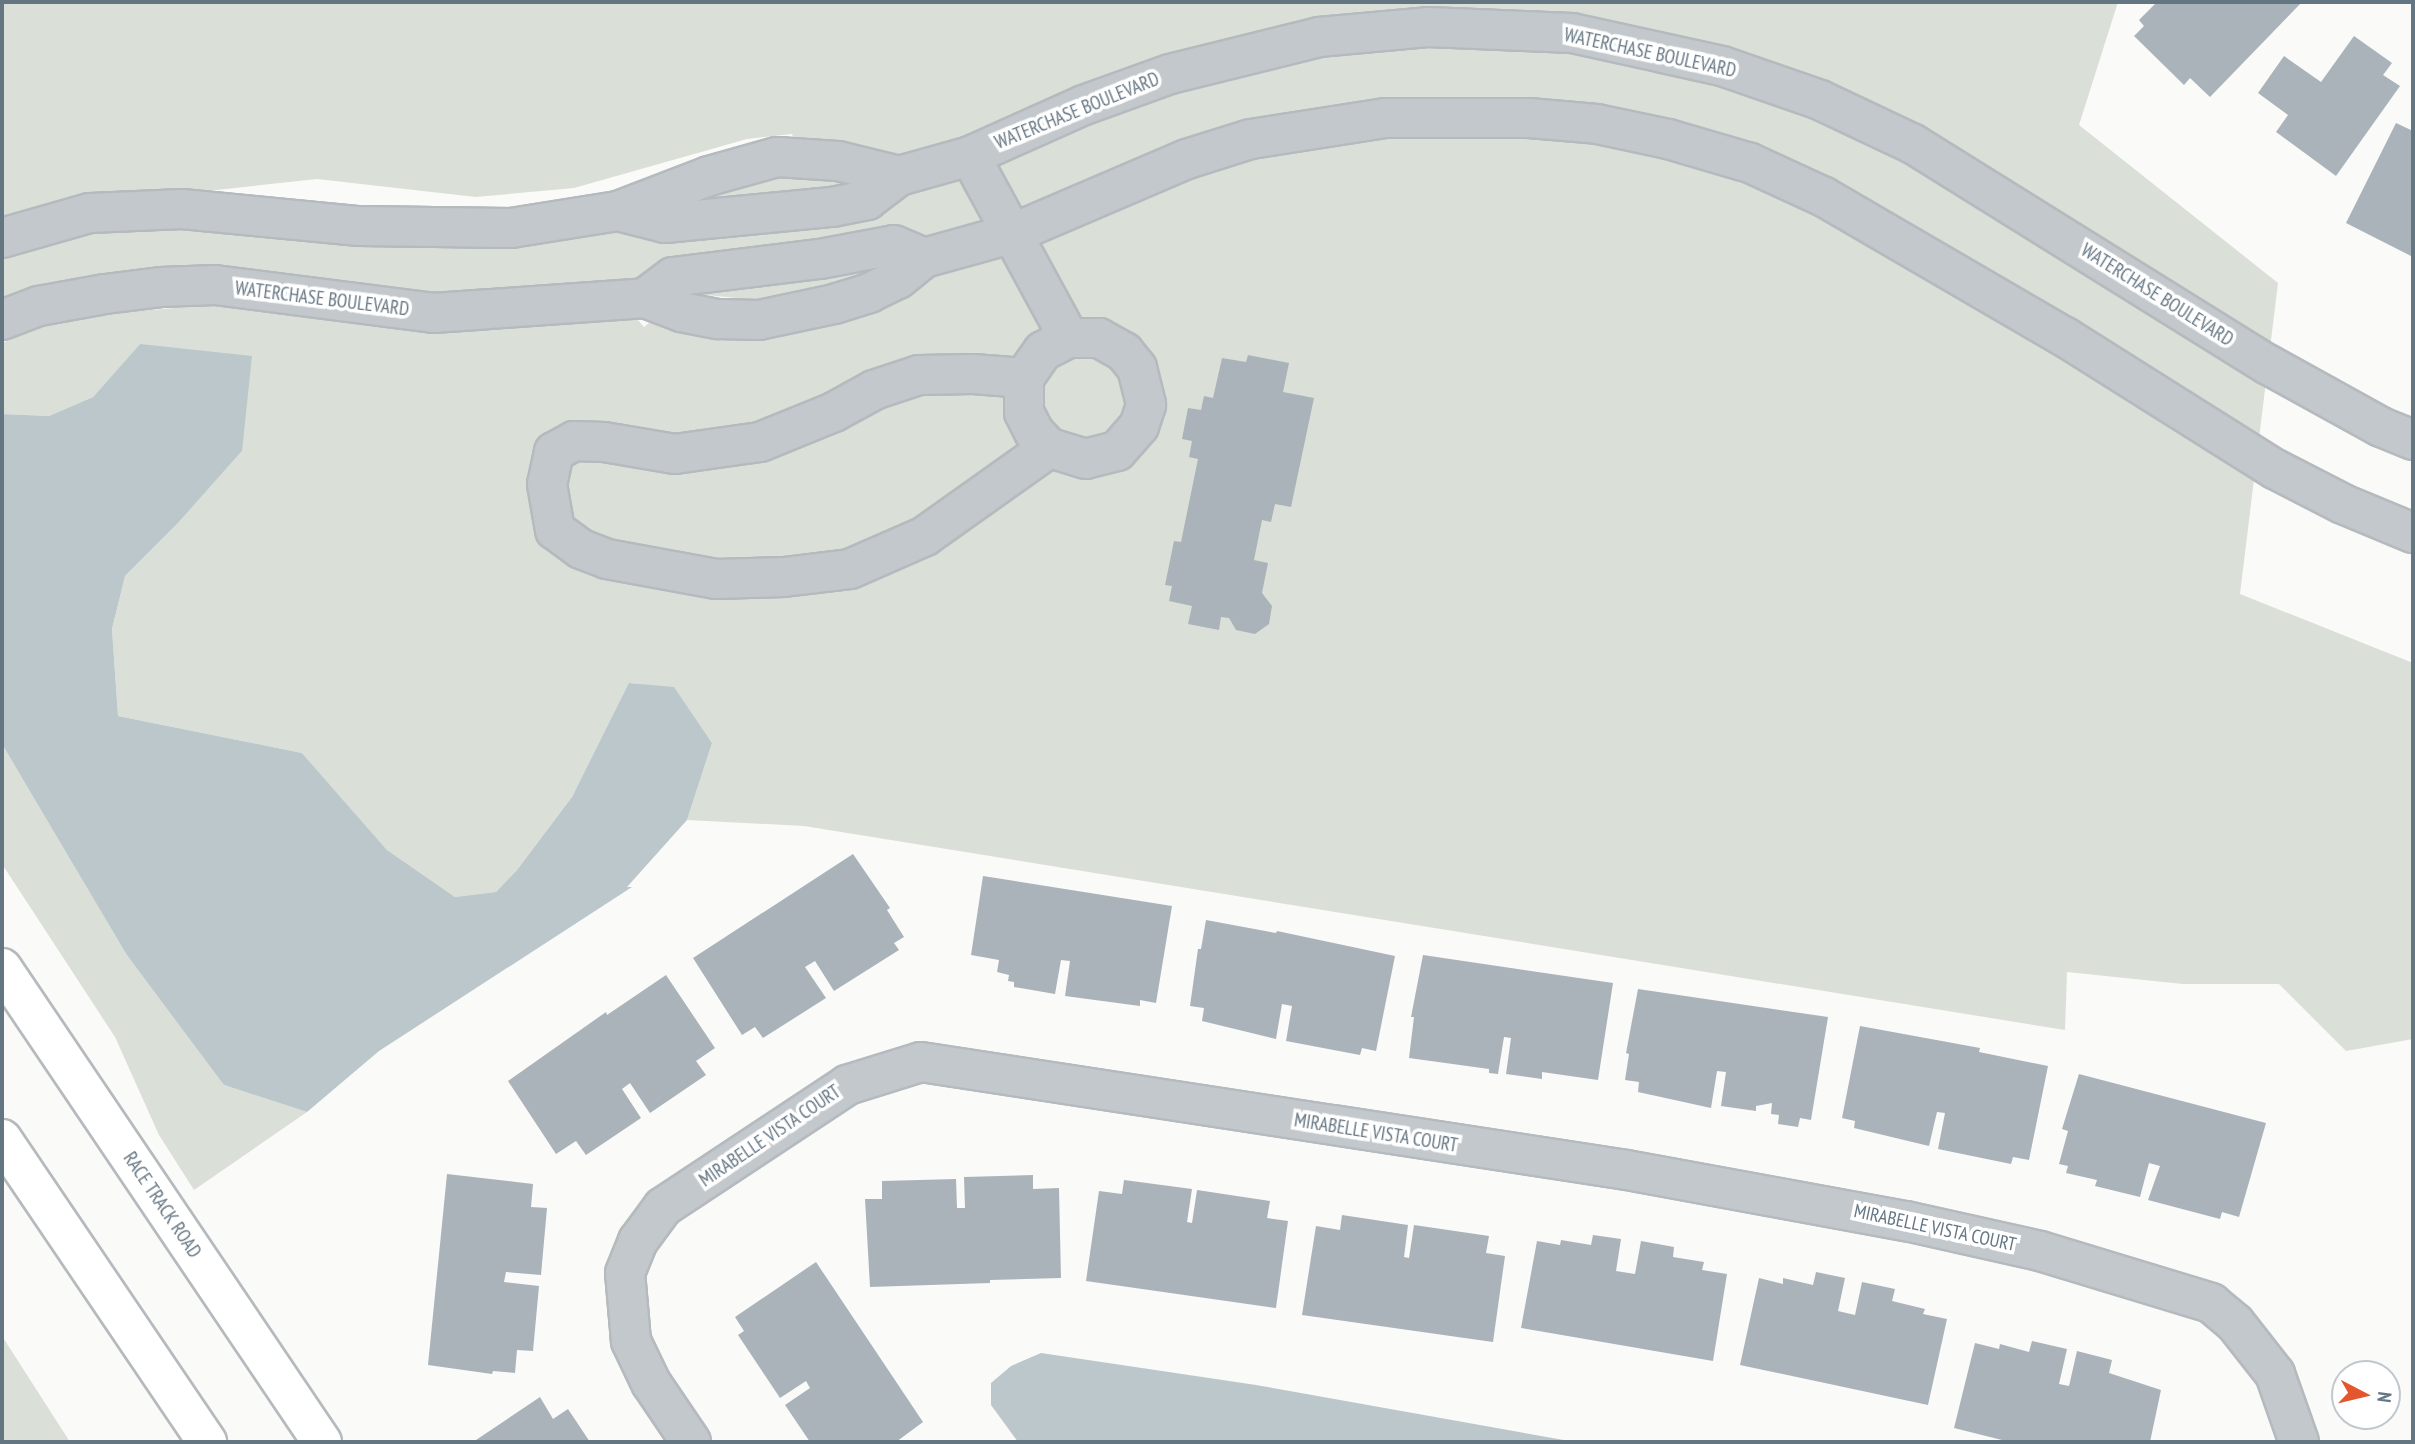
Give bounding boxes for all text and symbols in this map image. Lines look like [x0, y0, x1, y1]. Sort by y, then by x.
street label: WATERCHASE BOULEVARD [1562, 24, 1738, 82]
street label: WATERCHASE BOULEVARD [992, 68, 1162, 154]
street label: WATERCHASE BOULEVARD [2077, 239, 2237, 351]
street label: WATERCHASE BOULEVARD [234, 277, 410, 321]
street label: MIRABELLE VISTA COURT [695, 1080, 845, 1192]
street label: MIRABELLE VISTA COURT [1292, 1109, 1460, 1157]
street label: RACE TRACK ROAD [118, 1147, 206, 1263]
street label: MIRABELLE VISTA COURT [1851, 1200, 2019, 1256]
north arrow [2331, 1360, 2401, 1430]
text: N [2372, 1391, 2397, 1404]

